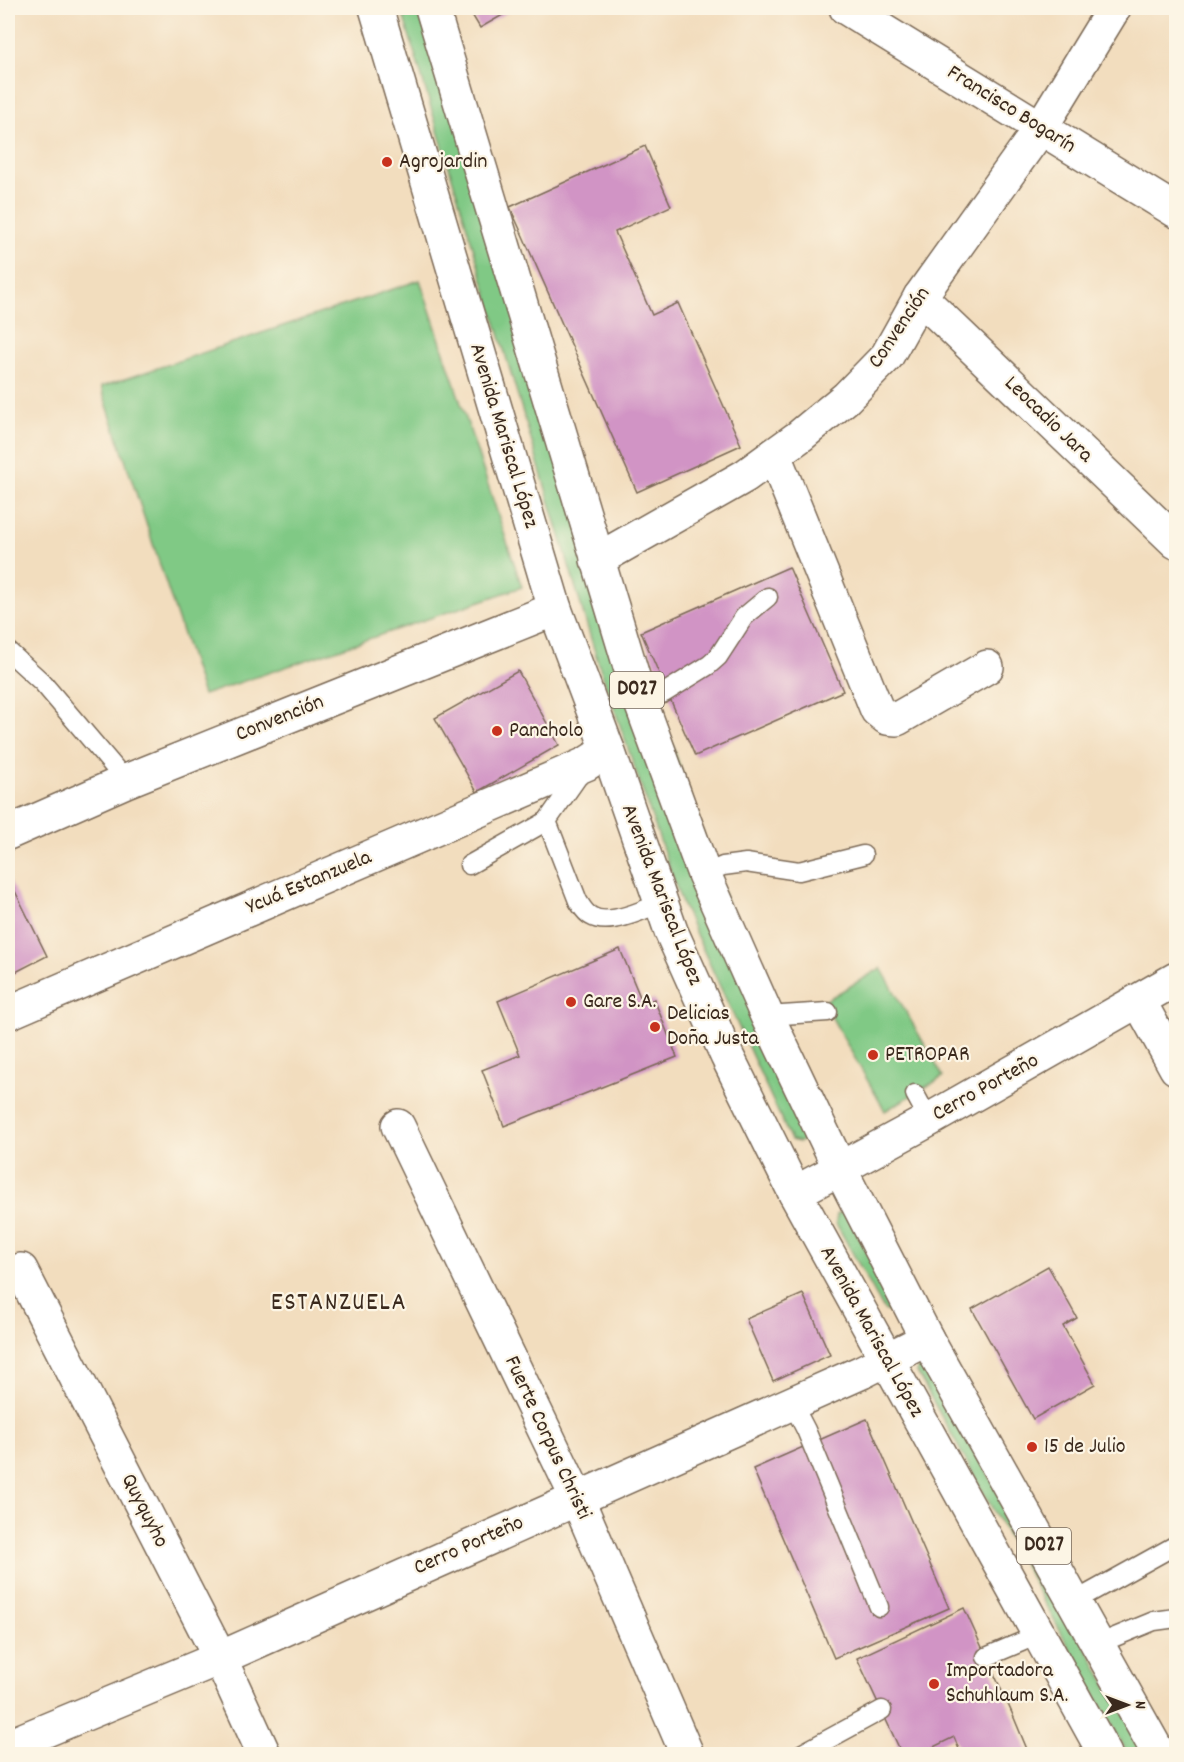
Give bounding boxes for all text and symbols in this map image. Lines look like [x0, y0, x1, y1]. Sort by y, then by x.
street label: Francisco Bogarín [941, 58, 1081, 162]
place label: Agrojardin [399, 147, 487, 178]
marker: Agrojardin [380, 155, 394, 169]
street label: Convención [861, 281, 939, 375]
street label: Avenida Mariscal López [460, 340, 546, 533]
street label: Leocadio Jara [996, 369, 1100, 471]
road number: D027 [610, 672, 664, 708]
street label: Convención [231, 687, 329, 751]
place label: Pancholo [509, 716, 583, 747]
marker: Pancholo [490, 724, 504, 738]
street label: Avenida Mariscal López [612, 800, 710, 991]
street label: Ycuá Estanzuela [242, 842, 377, 923]
place label: Gare S.A. [583, 987, 656, 1018]
marker: Gare S.A. [564, 995, 578, 1009]
place label: Delicias Doña Justa [667, 999, 760, 1055]
marker: Delicias Doña Justa [648, 1020, 662, 1034]
place label: PETROPAR [885, 1040, 970, 1071]
street label: Cerro Porteño [927, 1046, 1045, 1130]
marker: PETROPAR [866, 1048, 880, 1062]
street label: Avenida Mariscal López [811, 1241, 931, 1424]
district label: ESTANZUELA [271, 1285, 407, 1322]
street label: Fuerte Corpus Christi [495, 1351, 599, 1525]
place label: 15 de Julio [1044, 1432, 1126, 1463]
marker: 15 de Julio [1025, 1440, 1039, 1454]
street label: Quyquyho [112, 1469, 176, 1553]
street label: Cerro Porteño [409, 1508, 529, 1584]
road number: D027 [1017, 1528, 1071, 1564]
place label: Importadora Schuhlaum S.A. [946, 1656, 1068, 1712]
north arrow [1097, 1675, 1157, 1735]
marker: Importadora Schuhlaum S.A. [927, 1677, 941, 1691]
text: N [1128, 1701, 1151, 1709]

